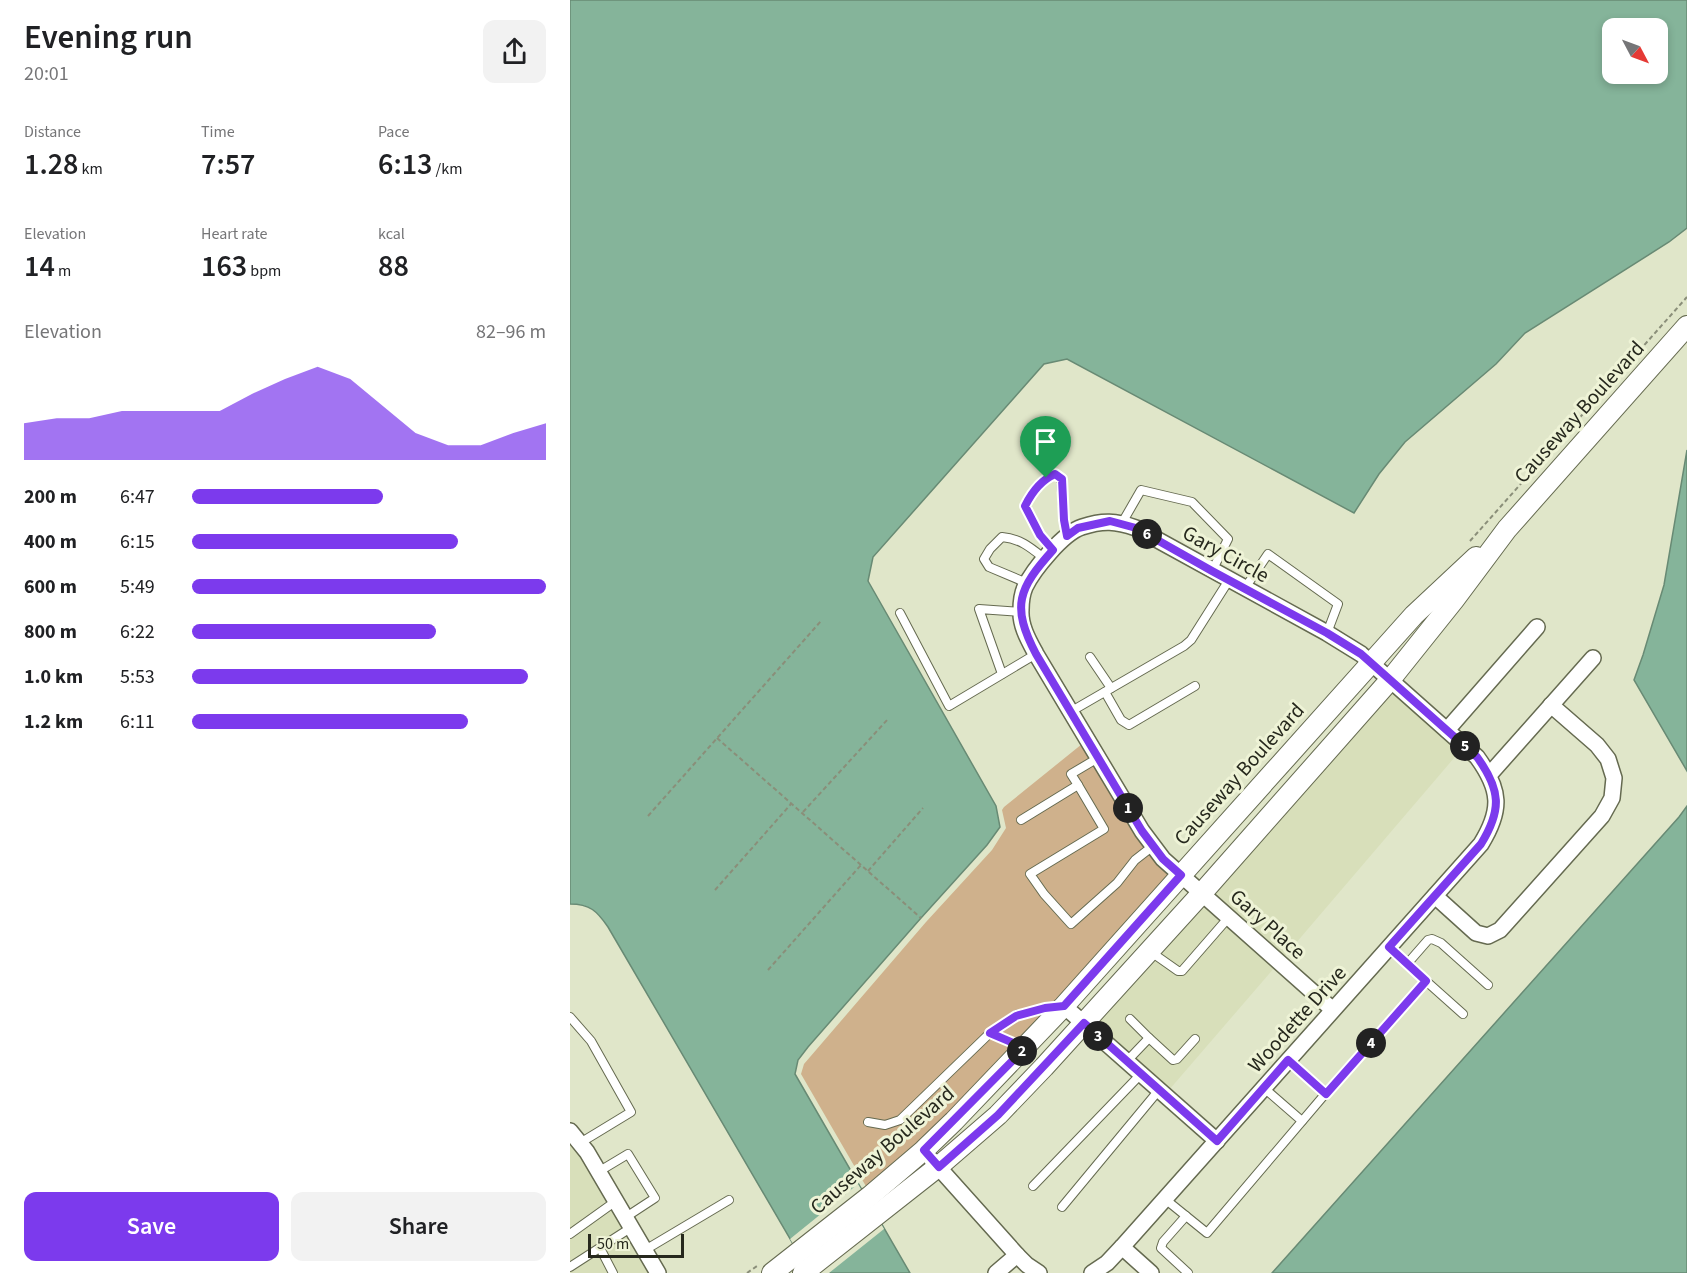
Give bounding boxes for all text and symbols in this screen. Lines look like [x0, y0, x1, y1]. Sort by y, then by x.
text: Evening run [24, 14, 193, 61]
north arrow [1602, 18, 1668, 84]
map controls [1602, 18, 1668, 84]
button: share [483, 20, 546, 83]
text: 20:01 [24, 60, 69, 88]
text: Distance [24, 121, 81, 143]
text: Time [201, 121, 235, 143]
text: Pace [378, 121, 409, 143]
text: 1.28 [24, 143, 78, 186]
text: 7:57 [201, 143, 255, 186]
text: 6:13 [378, 143, 432, 186]
text: km [78, 158, 103, 180]
text: /km [432, 158, 462, 180]
text: Elevation [24, 223, 86, 245]
text: Heart rate [201, 223, 268, 245]
text: kcal [378, 223, 405, 245]
text: 14 [24, 245, 55, 288]
text: 163 [201, 245, 247, 288]
text: 88 [378, 245, 409, 288]
text: m [55, 260, 71, 282]
text: bpm [247, 260, 281, 282]
text: Elevation [24, 318, 102, 346]
text: 82–96 m [476, 318, 546, 346]
street label: Causeway Boulevard [1507, 334, 1651, 490]
pin [1020, 416, 1071, 478]
icon: arrive [1029, 425, 1062, 458]
text: 200 m [24, 483, 77, 511]
text: 6:47 [120, 483, 155, 511]
street label: Gary Circle [1177, 518, 1275, 590]
pin: 6 [1132, 519, 1162, 549]
text: 6 [1143, 523, 1151, 545]
text: 400 m [24, 528, 77, 556]
text: 6:15 [120, 528, 155, 556]
text: 600 m [24, 573, 77, 601]
text: 5:49 [120, 573, 155, 601]
text: 800 m [24, 618, 77, 646]
text: 6:22 [120, 618, 155, 646]
text: 1.0 km [24, 663, 83, 691]
text: 5:53 [120, 663, 155, 691]
street label: Causeway Boulevard [1167, 696, 1311, 852]
text: 1.2 km [24, 708, 83, 736]
text: 6:11 [120, 708, 155, 736]
pin: 5 [1450, 731, 1480, 761]
text: 5 [1461, 735, 1469, 757]
pin: 1 [1113, 793, 1143, 823]
text: 1 [1124, 797, 1132, 819]
street label: Gary Place [1223, 882, 1313, 966]
street label: Woodette Drive [1241, 959, 1353, 1079]
pin: 3 [1083, 1021, 1113, 1051]
text: 3 [1094, 1025, 1102, 1047]
pin: 4 [1356, 1028, 1386, 1058]
text: 4 [1367, 1032, 1375, 1054]
pin: 2 [1007, 1036, 1037, 1066]
text: 2 [1018, 1040, 1026, 1062]
street label: Causeway Boulevard [803, 1079, 961, 1221]
button: Save [24, 1192, 279, 1261]
button: Share [291, 1192, 546, 1261]
scale bar [588, 1231, 684, 1258]
text: 50 m [597, 1233, 629, 1255]

